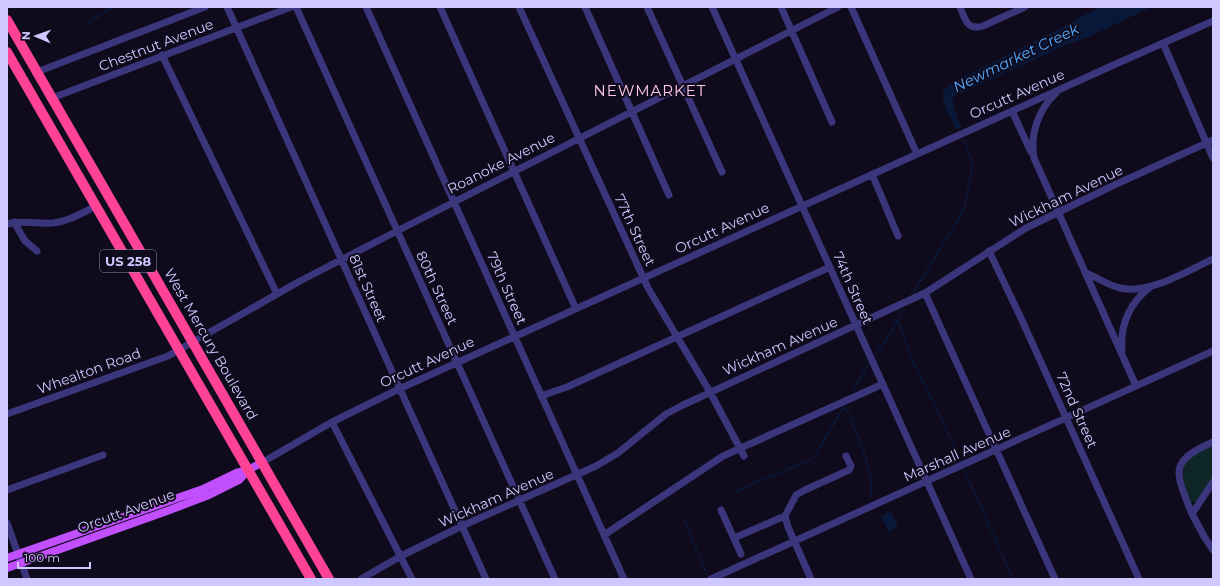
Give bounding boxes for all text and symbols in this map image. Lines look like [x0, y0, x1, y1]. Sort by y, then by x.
street label: Chestnut Avenue [96, 15, 216, 75]
north arrow [16, 16, 56, 56]
water label: Newmarket Creek [950, 18, 1083, 96]
text: N [19, 31, 33, 40]
street label: Orcutt Avenue [967, 65, 1067, 123]
district label: NEWMARKET [594, 81, 706, 100]
street label: Roanoke Avenue [444, 128, 558, 198]
street label: Wickham Avenue [1006, 161, 1126, 231]
street label: 77th Street [610, 191, 660, 269]
street label: Orcutt Avenue [672, 198, 772, 258]
street label: 80th Street [412, 248, 462, 328]
street label: 79th Street [483, 249, 531, 328]
street label: 74th Street [829, 249, 877, 327]
road number: US 258 [100, 250, 156, 272]
street label: 81st Street [345, 251, 391, 325]
street label: West Mercury Boulevard [160, 265, 262, 423]
street label: Wickham Avenue [720, 312, 840, 380]
street label: Orcutt Avenue [377, 332, 477, 392]
street label: Whealton Road [35, 344, 143, 398]
street label: 72nd Street [1052, 369, 1102, 451]
street label: Marshall Avenue [900, 422, 1014, 486]
street label: Wickham Avenue [436, 464, 556, 532]
street label: Orcutt Avenue [75, 485, 177, 537]
scale bar [18, 544, 90, 570]
text: 100 m [24, 550, 60, 565]

